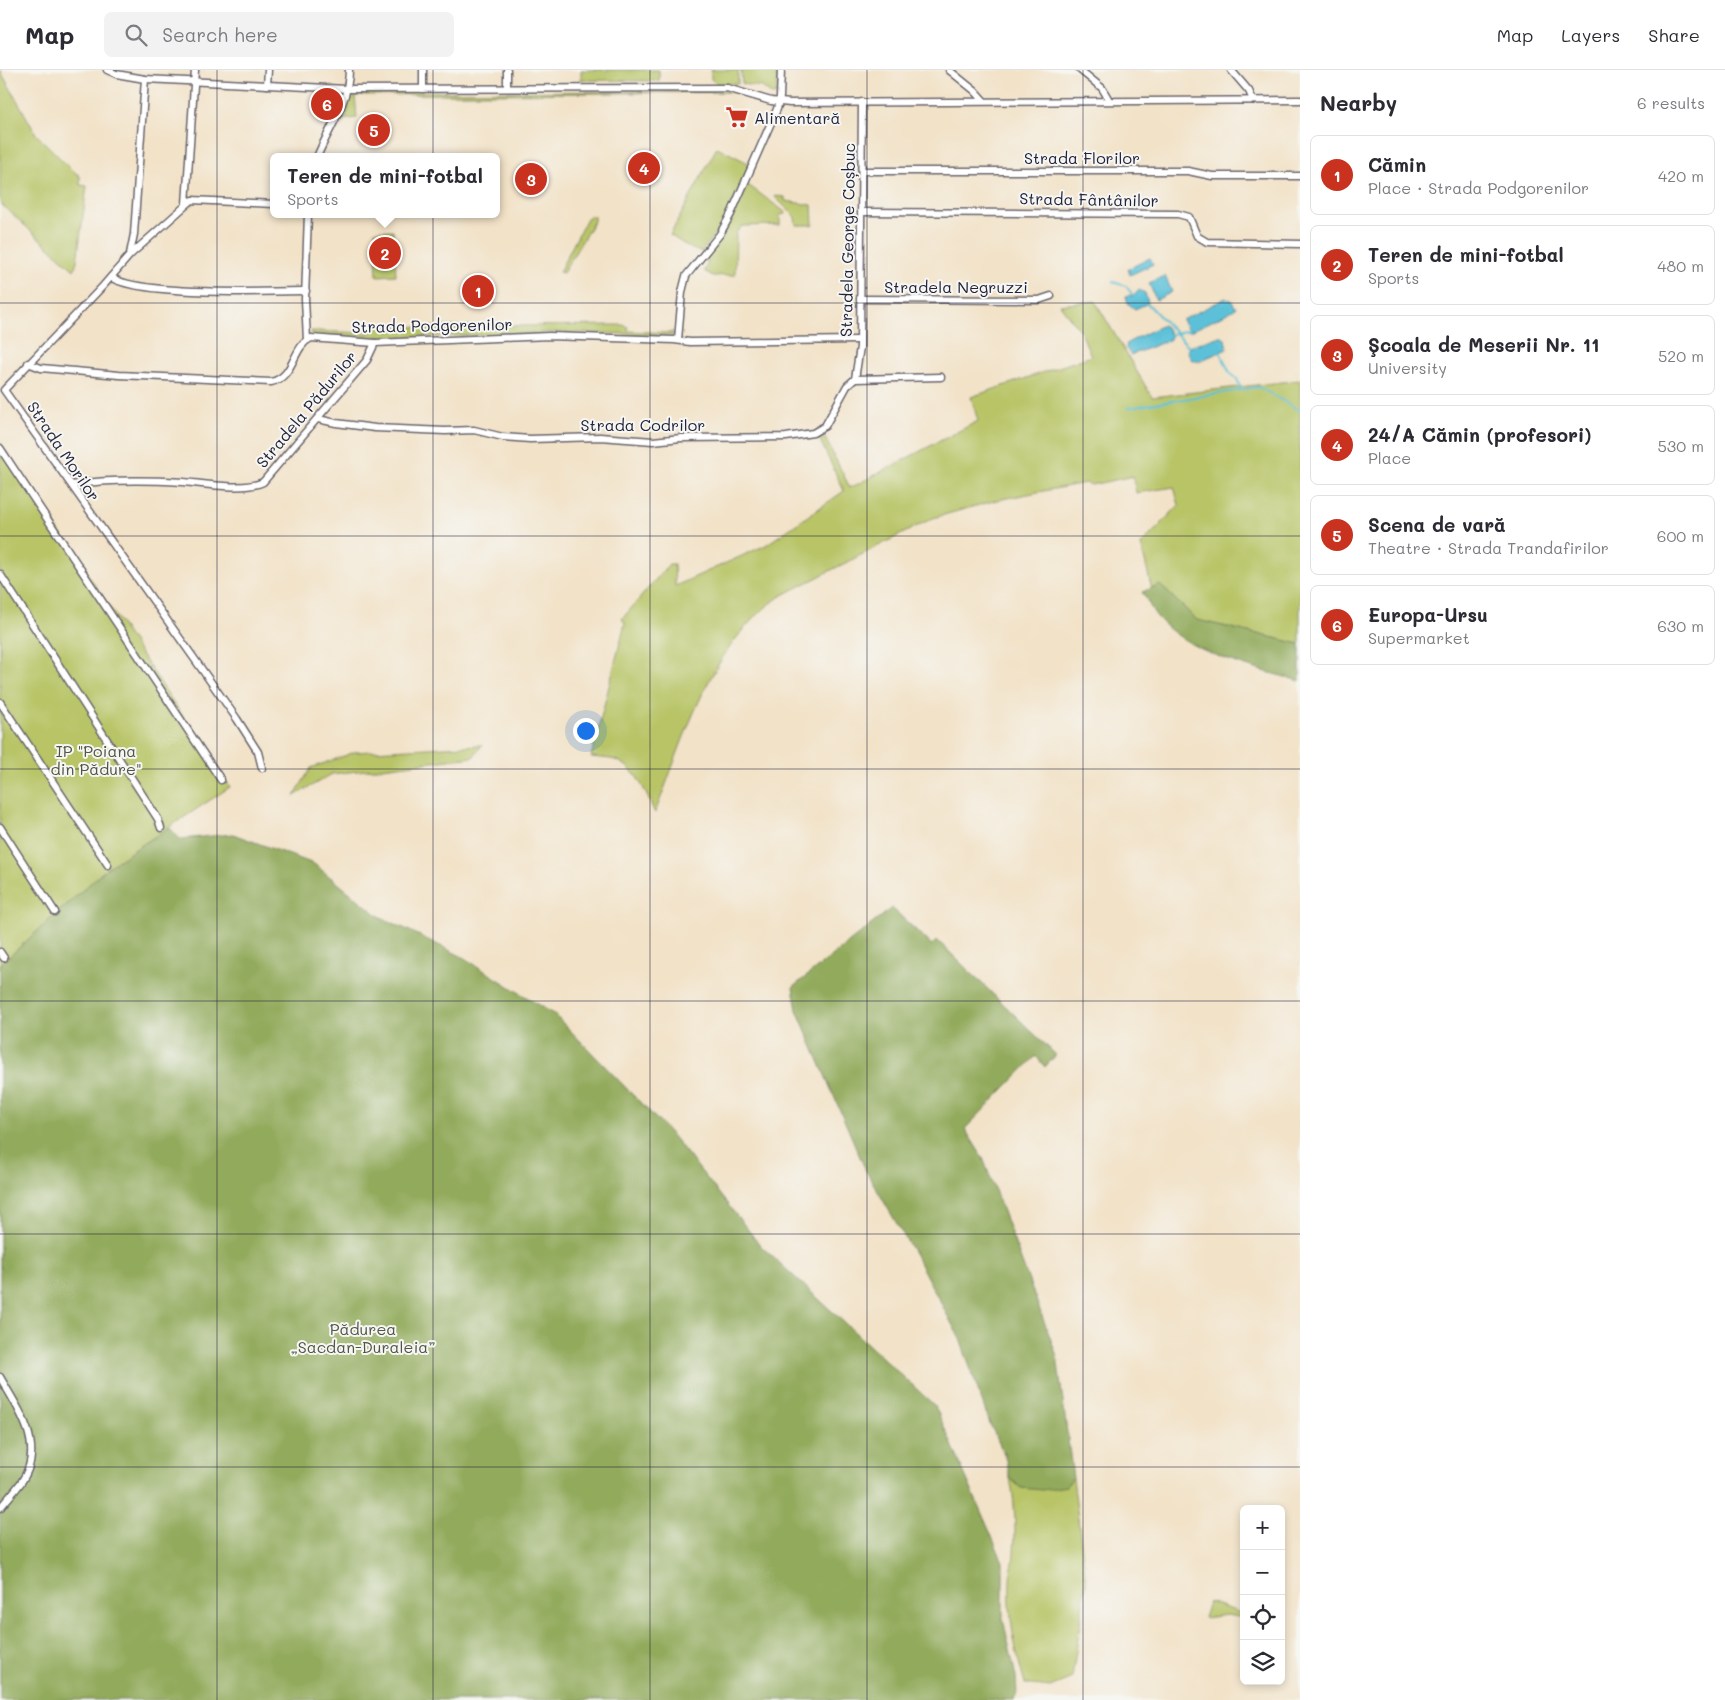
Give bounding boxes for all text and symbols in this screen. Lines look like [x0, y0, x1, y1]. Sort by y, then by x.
search box [104, 12, 454, 57]
text: Map [25, 19, 74, 50]
icon: search [122, 21, 150, 49]
text: Search here [162, 22, 278, 47]
text: Map [1497, 23, 1533, 47]
text: Layers [1561, 23, 1620, 47]
text: Share [1648, 23, 1700, 47]
pin: 6 [311, 85, 343, 123]
text: Nearby [1320, 89, 1397, 116]
text: 6 results [1637, 92, 1705, 113]
supermarket icon: Alimentară [724, 104, 750, 130]
place label: Alimentară [754, 107, 841, 128]
pin: 5 [358, 111, 390, 149]
street label: Stradela George Coșbuc [835, 143, 860, 337]
street label: Strada Florilor [1024, 147, 1140, 168]
pin: 4 [628, 149, 660, 187]
text: Cămin [1368, 152, 1426, 177]
popup [270, 153, 500, 218]
pin: 3 [515, 160, 547, 198]
text: Teren de mini-fotbal [287, 163, 483, 188]
text: 1 [1333, 165, 1341, 186]
text: 420 m [1658, 165, 1704, 186]
text: Place · Strada Podgorenilor [1368, 177, 1589, 198]
street label: Strada Fântânilor [1019, 187, 1159, 211]
text: Sports [287, 188, 338, 209]
pin: 2 [369, 234, 401, 272]
text: Teren de mini-fotbal [1368, 242, 1564, 267]
text: 2 [1333, 255, 1341, 276]
text: 480 m [1657, 255, 1704, 276]
text: Sports [1368, 267, 1419, 288]
pin: 1 [462, 272, 494, 310]
street label: Stradela Negruzzi [884, 276, 1028, 297]
street label: Strada Podgorenilor [351, 313, 513, 337]
text: Şcoala de Meserii Nr. 11 [1368, 332, 1599, 357]
text: 3 [1332, 345, 1342, 366]
text: 520 m [1658, 345, 1704, 366]
street label: Stradela Pădurilor [251, 346, 361, 472]
text: University [1368, 357, 1447, 378]
street label: Strada Morilor [23, 397, 105, 505]
street label: Strada Codrilor [581, 414, 705, 435]
text: 24/A Cămin (profesori) [1368, 422, 1591, 447]
text: 4 [1332, 435, 1342, 456]
text: 530 m [1658, 435, 1704, 456]
text: Place [1368, 447, 1411, 468]
text: Scena de vară [1368, 512, 1506, 537]
text: 5 [1332, 525, 1342, 546]
text: 600 m [1657, 525, 1704, 546]
text: Theatre · Strada Trandafirilor [1368, 537, 1609, 558]
text: Europa-Ursu [1368, 602, 1488, 627]
text: 6 [1332, 615, 1342, 636]
text: 630 m [1657, 615, 1704, 636]
text: Supermarket [1368, 627, 1470, 648]
your location [573, 718, 599, 744]
park label: IP "Poiana din Pădure" [50, 740, 142, 779]
park label: Pădurea „Sacdan-Duraleia” [290, 1318, 436, 1357]
map controls [1240, 1505, 1285, 1685]
button: + [1240, 1505, 1285, 1550]
button: − [1240, 1550, 1285, 1595]
button: locate [1240, 1595, 1285, 1640]
button: layers [1240, 1640, 1285, 1685]

